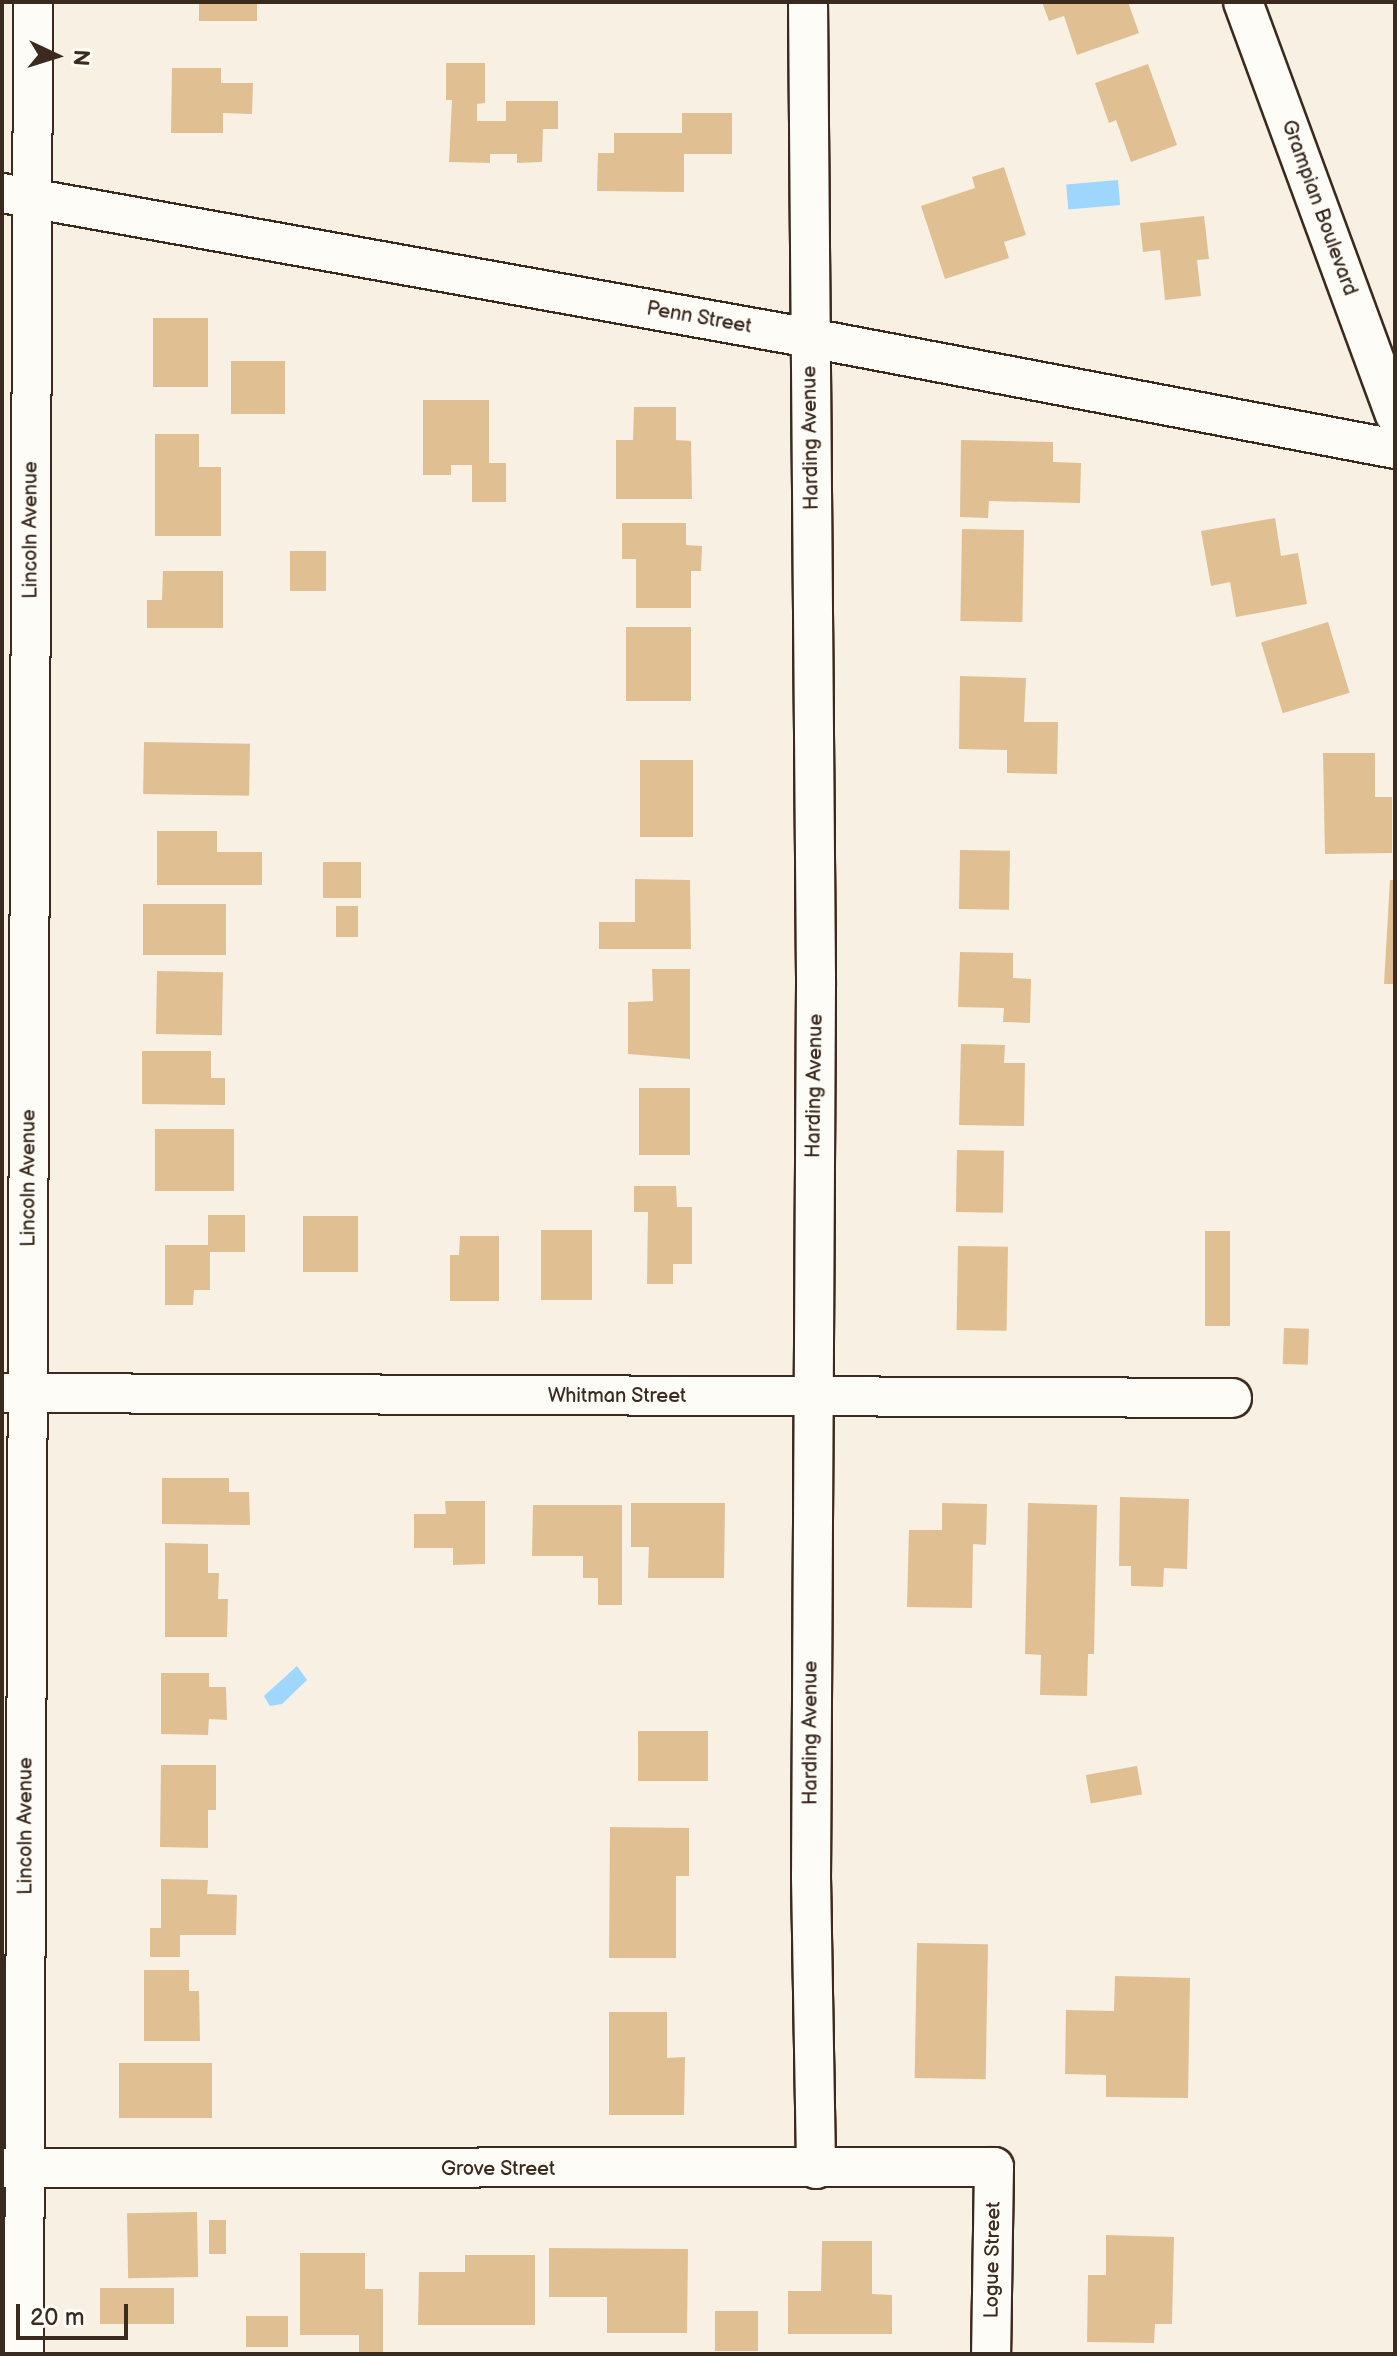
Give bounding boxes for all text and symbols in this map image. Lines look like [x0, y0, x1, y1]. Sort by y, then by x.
north arrow [16, 16, 96, 96]
text: N [66, 49, 94, 67]
street label: Grampian Boulevard [1276, 117, 1362, 299]
street label: Penn Street [644, 297, 754, 339]
street label: Harding Avenue [798, 366, 824, 510]
street label: Lincoln Avenue [19, 461, 43, 599]
street label: Harding Avenue [802, 1014, 828, 1158]
street label: Lincoln Avenue [17, 1109, 41, 1247]
street label: Whitman Street [548, 1384, 686, 1408]
street label: Harding Avenue [799, 1661, 823, 1805]
street label: Lincoln Avenue [14, 1757, 38, 1895]
street label: Grove Street [441, 2157, 555, 2181]
street label: Logue Street [980, 2201, 1006, 2319]
scale bar [20, 2288, 132, 2338]
text: 20 m [30, 2303, 85, 2332]

